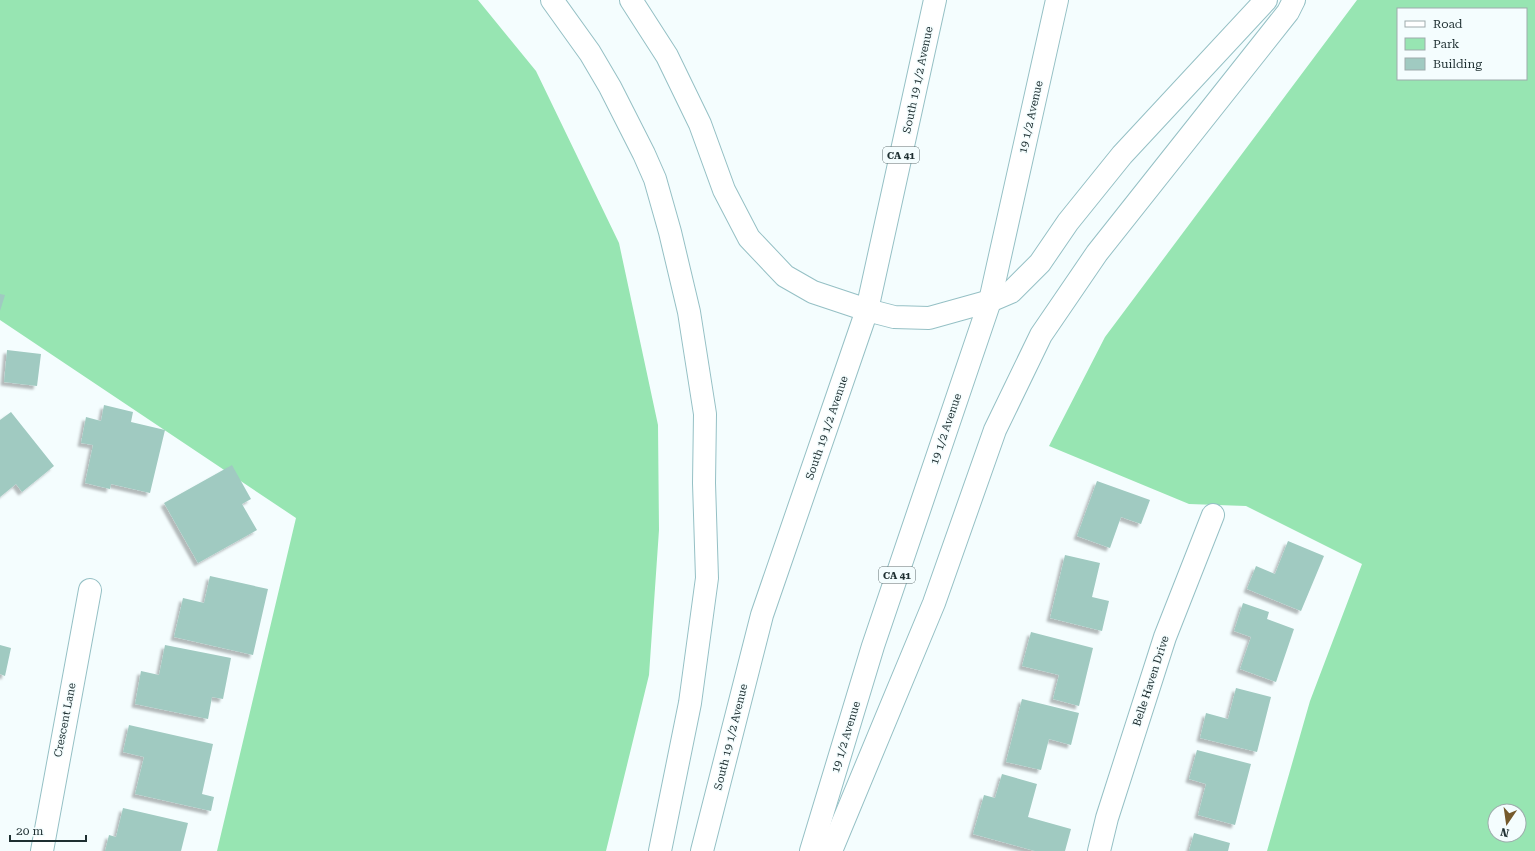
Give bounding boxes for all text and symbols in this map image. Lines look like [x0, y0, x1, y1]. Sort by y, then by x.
legend [1397, 8, 1527, 80]
text: Road [1433, 17, 1463, 31]
street label: South 19 1/2 Avenue [900, 25, 936, 135]
text: Park [1433, 37, 1460, 51]
text: Building [1433, 57, 1482, 71]
street label: 19 1/2 Avenue [1016, 79, 1046, 155]
road number: CA 41 [883, 147, 919, 163]
street label: South 19 1/2 Avenue [803, 374, 851, 482]
street label: 19 1/2 Avenue [928, 392, 964, 466]
road number: CA 41 [879, 567, 915, 583]
street label: Belle Haven Drive [1130, 634, 1172, 728]
street label: Crescent Lane [51, 682, 79, 758]
street label: South 19 1/2 Avenue [712, 683, 750, 791]
street label: 19 1/2 Avenue [829, 700, 863, 774]
north arrow [1487, 803, 1527, 843]
scale bar [10, 817, 86, 843]
text: 20 m [16, 824, 43, 838]
text: N [1499, 825, 1510, 840]

